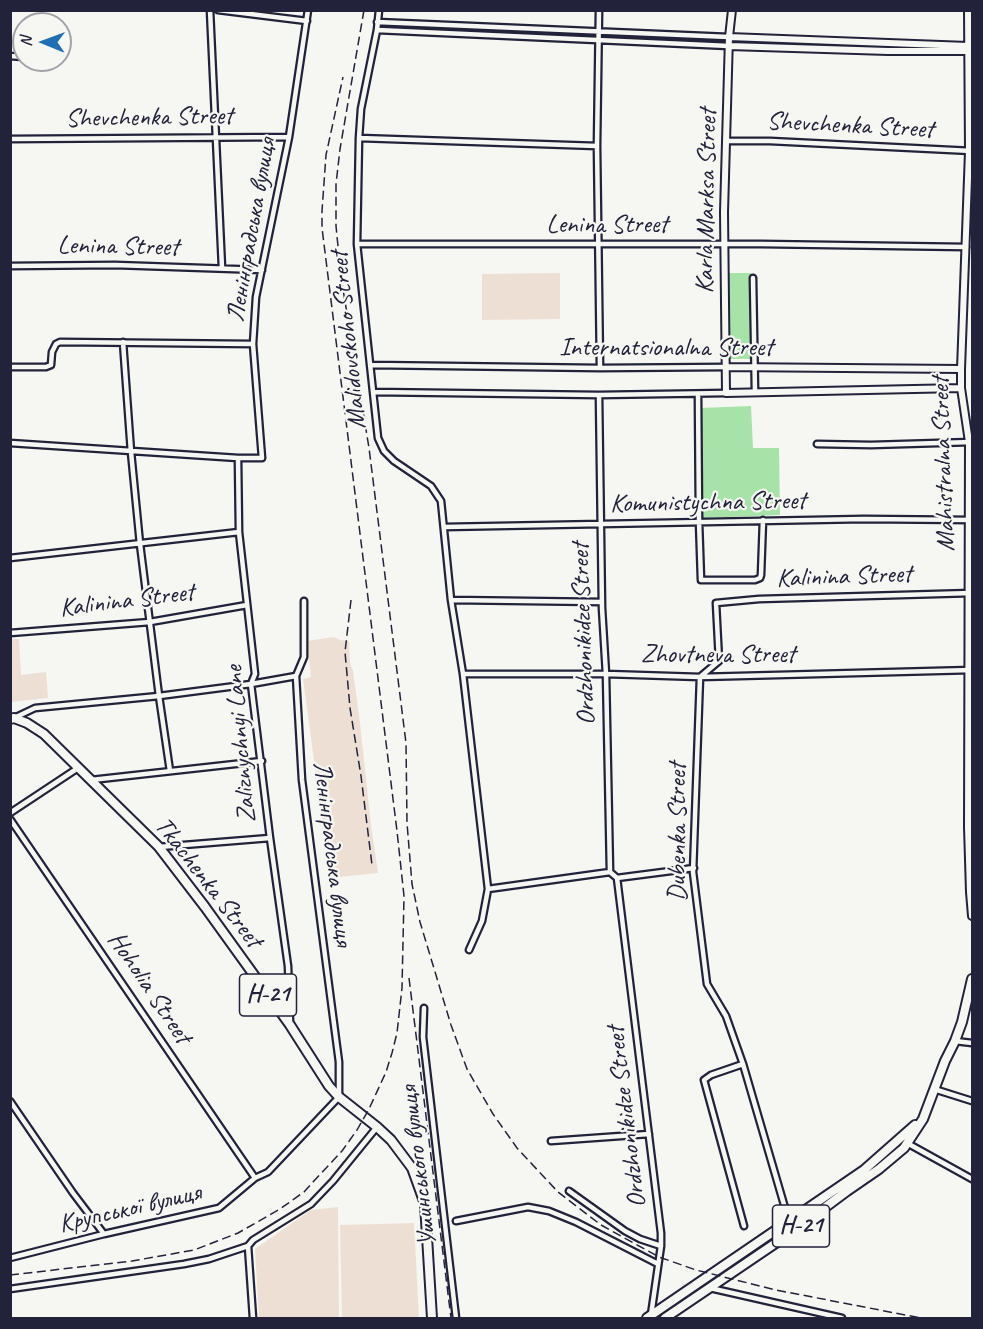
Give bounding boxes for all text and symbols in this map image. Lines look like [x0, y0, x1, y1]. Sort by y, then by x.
north arrow [12, 12, 72, 72]
text: N [16, 37, 36, 47]
street label: Shevchenka Street [65, 101, 233, 135]
street label: Shevchenka Street [766, 106, 934, 146]
street label: Karla Marksa Street [690, 108, 724, 294]
street label: Ленінградська вулиця [220, 136, 284, 324]
street label: Lenina Street [546, 209, 668, 241]
street label: Lenina Street [57, 230, 179, 264]
street label: Malidovskoho Street [324, 249, 374, 431]
street label: Internatsionalna Street [559, 332, 773, 364]
street label: Mahistralna Street [925, 376, 963, 552]
street label: Komunistychna Street [610, 486, 806, 520]
street label: Ordzhonikidze Street [565, 542, 603, 726]
street label: Kalinina Street [776, 559, 912, 595]
street label: Kalinina Street [58, 577, 196, 625]
street label: Zhovtneva Street [641, 639, 795, 671]
street label: Zaliznychnyi Lane [219, 664, 263, 824]
street label: Ленінградська вулиця [305, 760, 359, 948]
street label: Dubenka Street [662, 763, 694, 901]
street label: Tkachenka Street [147, 811, 269, 955]
street label: Hoholia Street [100, 926, 198, 1050]
road number: Н-21 [240, 974, 296, 1016]
street label: Ordzhonikidze Street [600, 1024, 654, 1210]
street label: Ушинського вулиця [394, 1084, 444, 1248]
street label: Крупської вулиця [56, 1177, 204, 1241]
road number: Н-21 [772, 1205, 830, 1247]

